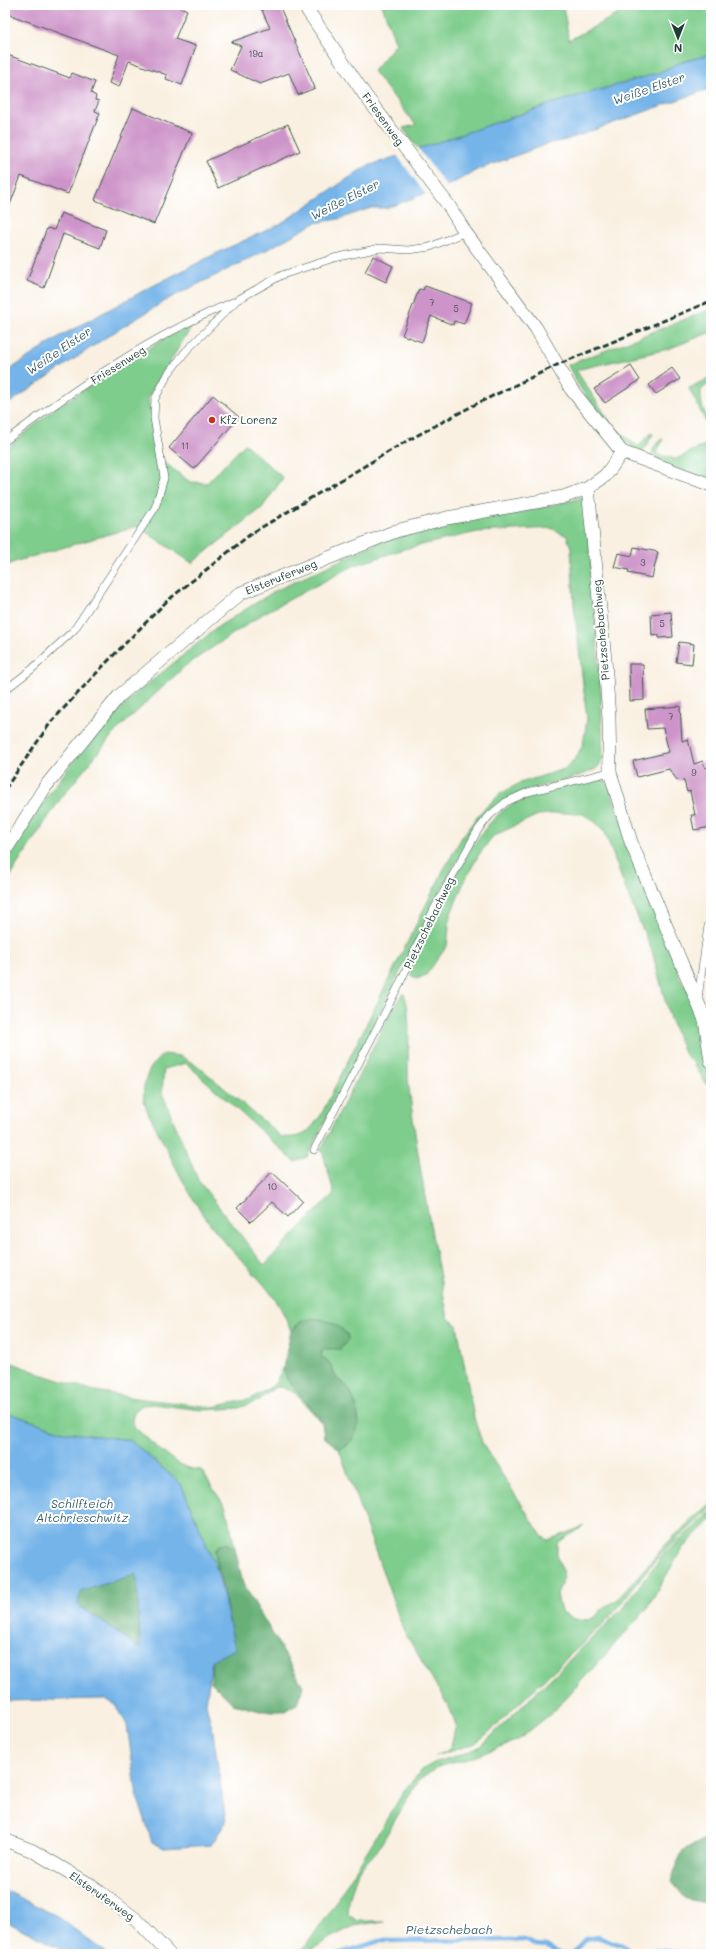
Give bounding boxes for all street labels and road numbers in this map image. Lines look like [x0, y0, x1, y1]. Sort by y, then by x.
street label: Friesenweg [359, 89, 408, 148]
street label: Friesenweg [88, 342, 148, 387]
street label: Elsteruferweg [243, 555, 319, 598]
street label: Pietzschebachweg [589, 579, 612, 681]
street label: Pietzschebachweg [400, 874, 457, 971]
street label: Elsteruferweg [67, 1868, 138, 1924]

